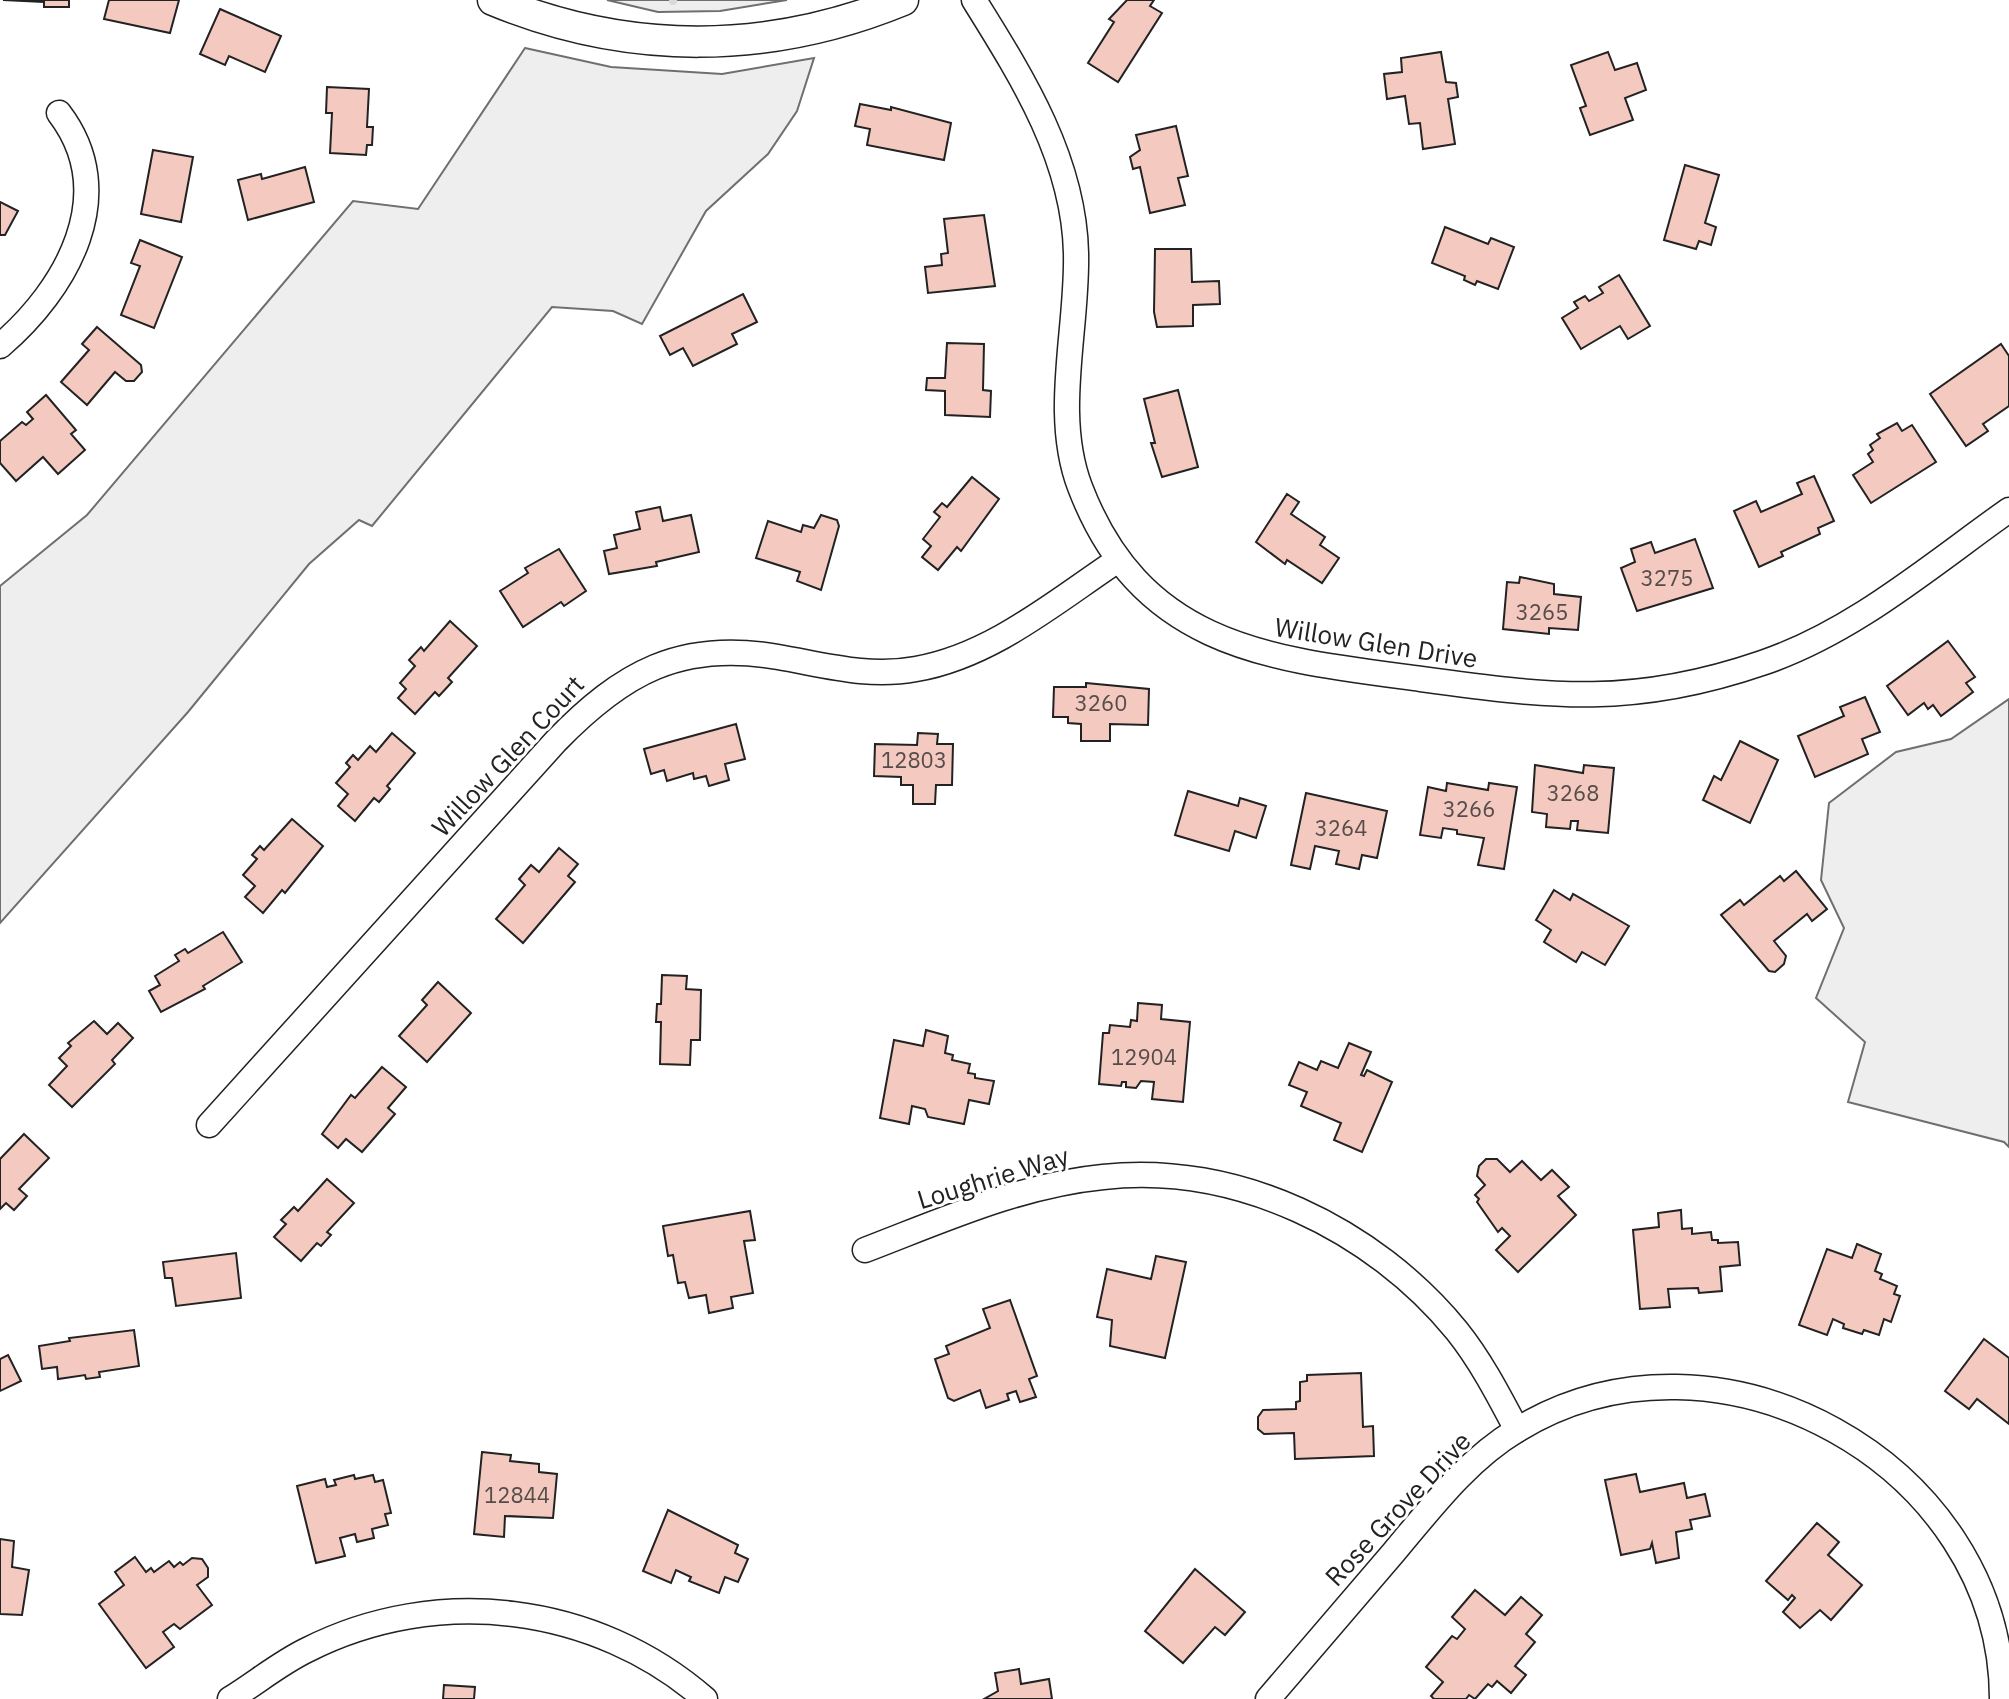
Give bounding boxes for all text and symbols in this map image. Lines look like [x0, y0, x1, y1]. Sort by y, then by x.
house number: 3275 [1641, 563, 1693, 592]
house number: 3265 [1516, 597, 1568, 626]
street label: Willow Glen Drive [1272, 609, 1480, 675]
street label: Willow Glen Court [424, 667, 591, 843]
house number: 3260 [1075, 688, 1127, 717]
house number: 12803 [881, 745, 947, 774]
house number: 3268 [1547, 778, 1599, 807]
house number: 3266 [1443, 794, 1495, 823]
house number: 3264 [1315, 813, 1367, 842]
house number: 12904 [1111, 1042, 1177, 1071]
street label: Loughrie Way [913, 1138, 1073, 1216]
street label: Rose Grove Drive [1317, 1424, 1478, 1593]
house number: 12844 [484, 1480, 550, 1509]

